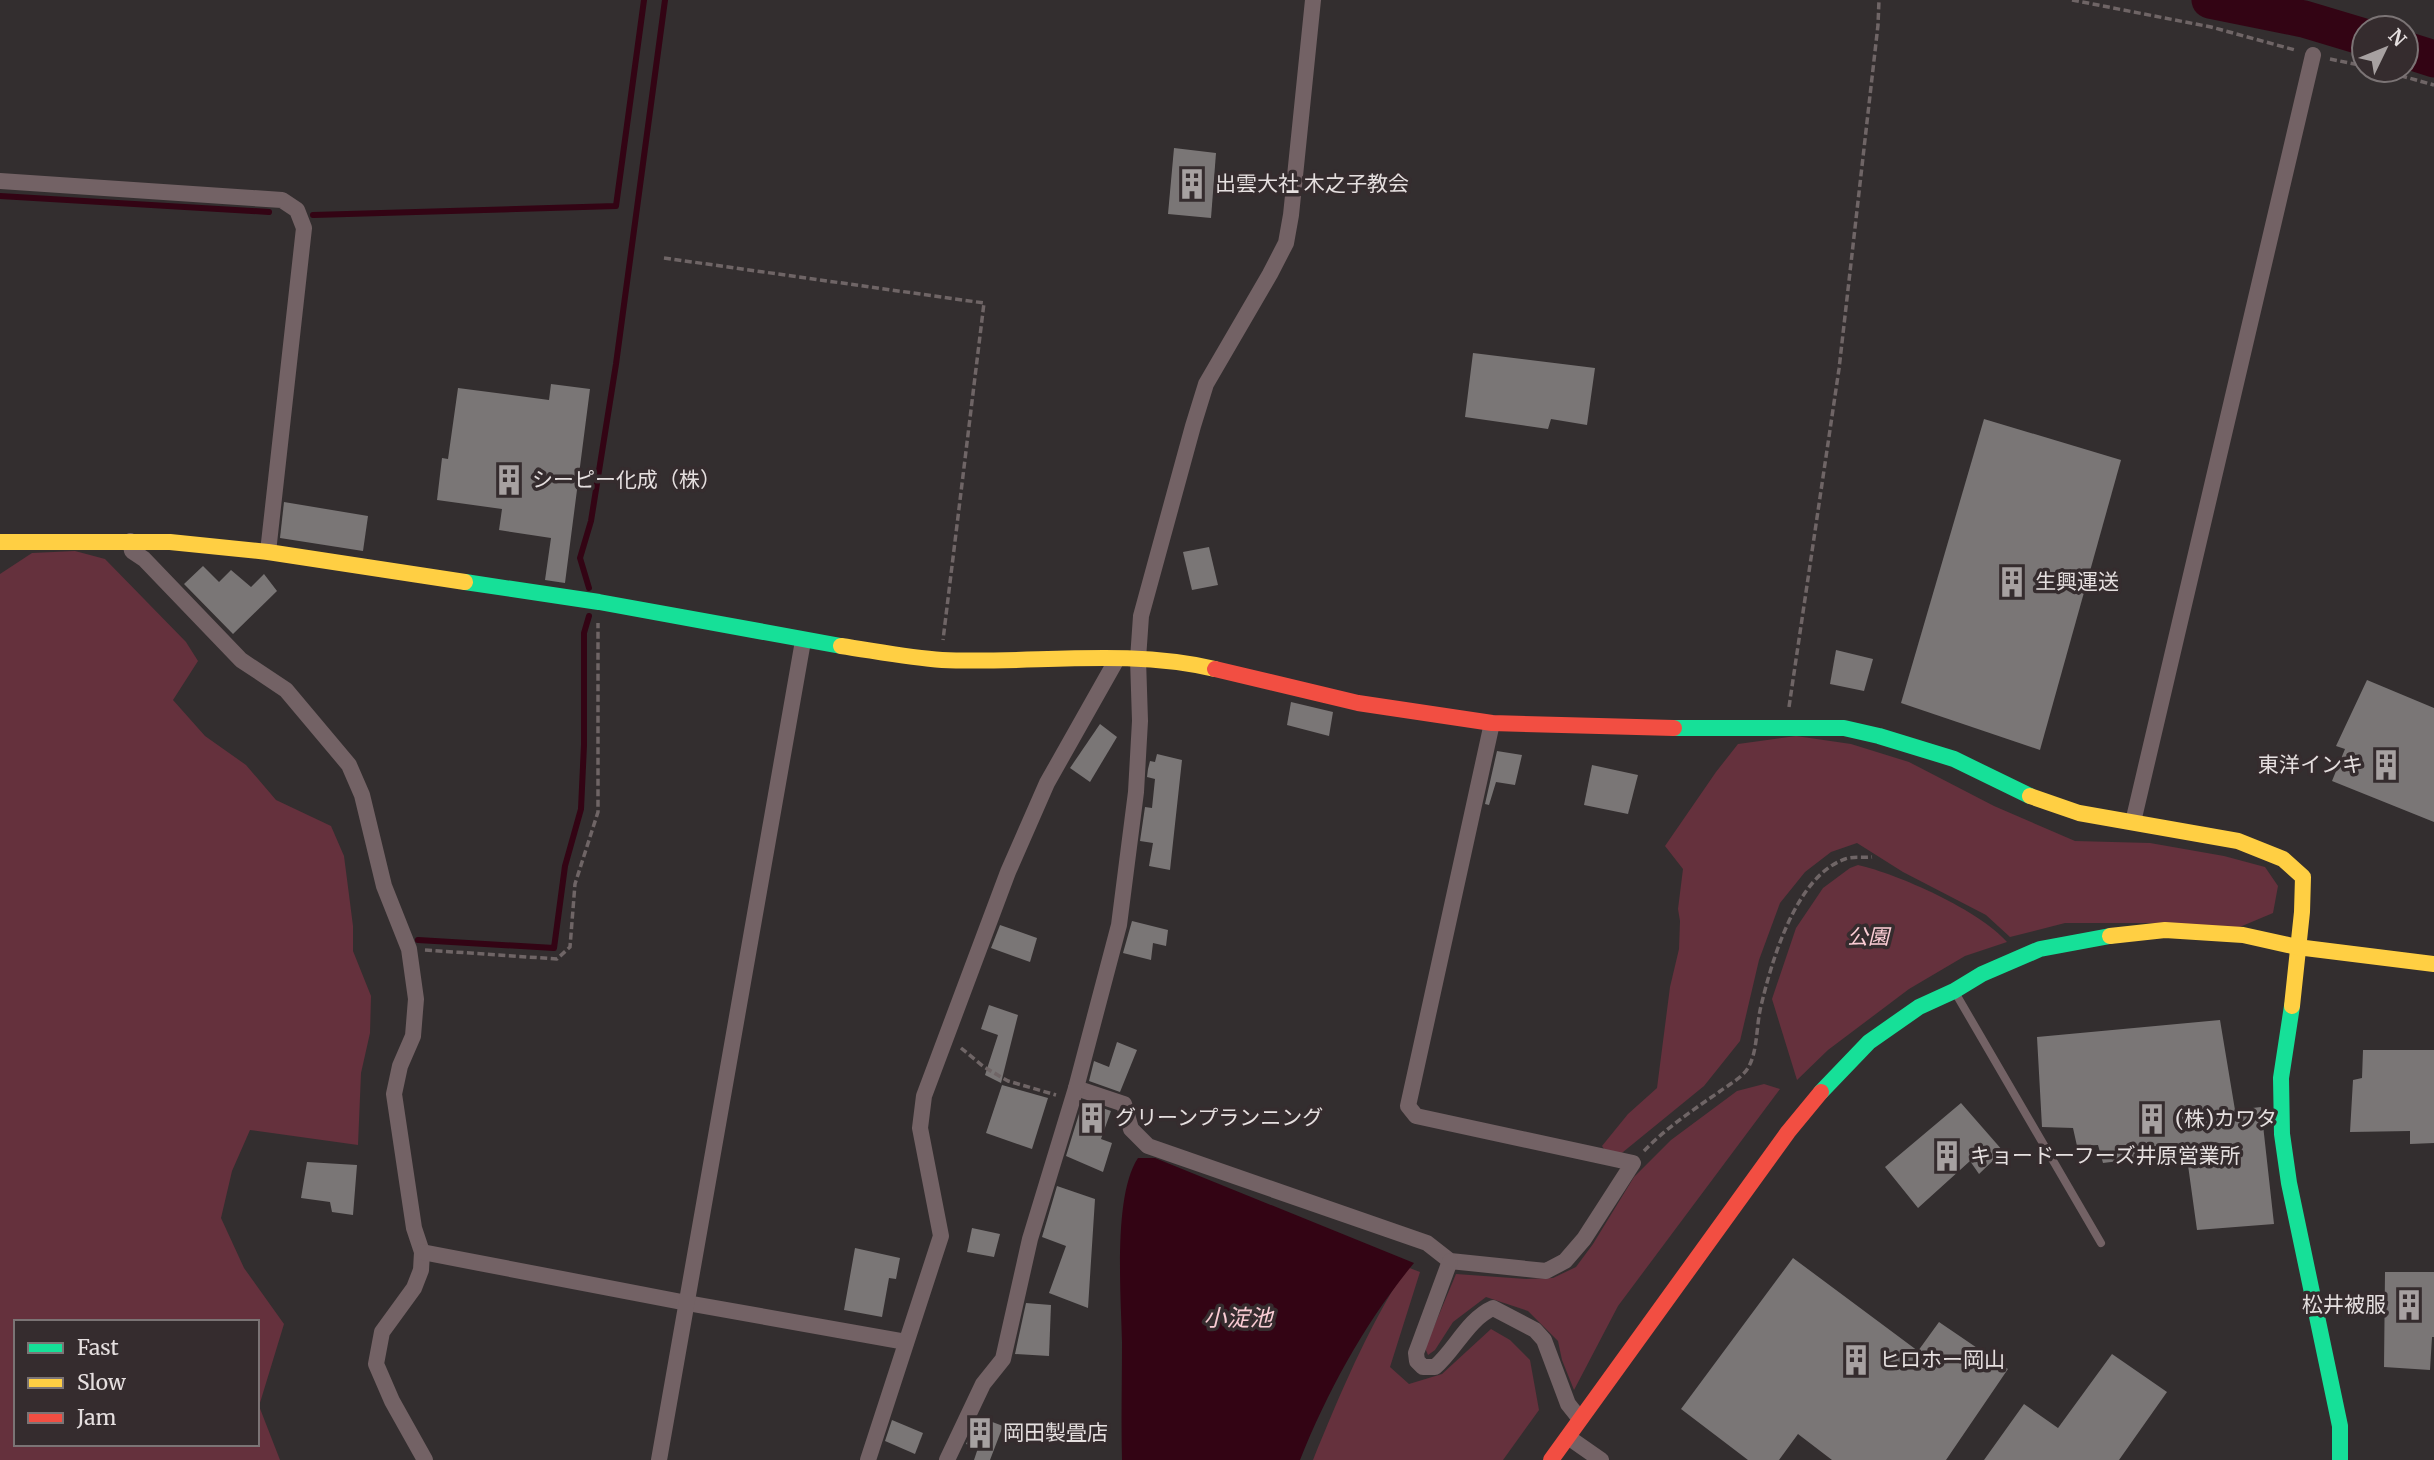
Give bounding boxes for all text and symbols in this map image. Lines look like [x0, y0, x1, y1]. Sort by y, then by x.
north arrow [2350, 14, 2420, 84]
text: N [2384, 24, 2411, 51]
building icon: 出雲大社 木之子教会 [1175, 167, 1209, 201]
place label: 出雲大社 木之子教会 [1215, 170, 1409, 197]
building icon: シーピー化成（株） [492, 463, 526, 497]
place label: シーピー化成（株） [532, 466, 721, 493]
building icon: 生興運送 [1995, 565, 2029, 599]
place label: 生興運送 [2035, 568, 2119, 595]
building icon: 東洋インキ [2369, 748, 2403, 782]
place label: 東洋インキ [2258, 751, 2363, 778]
park label: 公園 [1847, 923, 1892, 950]
building icon: グリーンプランニング [1075, 1101, 1109, 1135]
building icon: (株)カワタ [2135, 1102, 2169, 1136]
place label: グリーンプランニング [1115, 1104, 1323, 1131]
place label: (株)カワタ [2175, 1105, 2277, 1132]
building icon: キョードーフーズ井原営業所 [1930, 1139, 1964, 1173]
place label: キョードーフーズ井原営業所 [1970, 1142, 2241, 1169]
building icon: 松井被服 [2392, 1288, 2426, 1322]
place label: 松井被服 [2302, 1291, 2386, 1318]
water label: 小淀池 [1204, 1303, 1275, 1332]
legend [14, 1320, 259, 1446]
text: Fast [77, 1334, 119, 1361]
building icon: ヒロホー岡山 [1839, 1343, 1873, 1377]
place label: ヒロホー岡山 [1879, 1346, 2005, 1373]
text: Slow [77, 1369, 126, 1396]
text: Jam [76, 1404, 116, 1431]
building icon: 岡田製畳店 [963, 1416, 997, 1450]
place label: 岡田製畳店 [1003, 1419, 1108, 1446]

